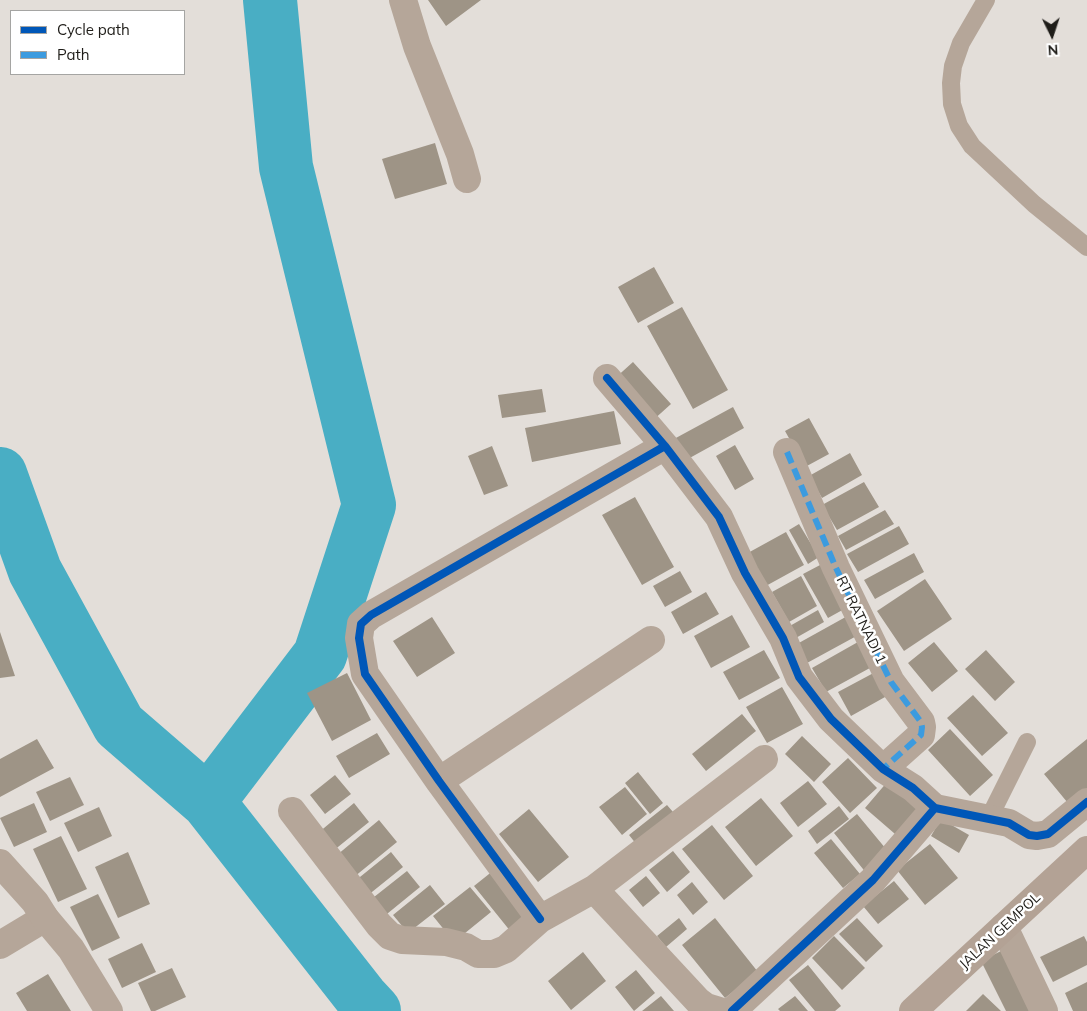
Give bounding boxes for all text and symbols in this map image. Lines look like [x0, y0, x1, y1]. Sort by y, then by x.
legend [10, 10, 185, 75]
north arrow [1027, 10, 1077, 60]
text: Cycle path [57, 20, 130, 39]
text: N [1047, 41, 1059, 59]
text: Path [57, 45, 89, 64]
street label: RT RATNADI 1 [832, 573, 890, 667]
street label: JALAN GEMPOL [956, 889, 1044, 973]

